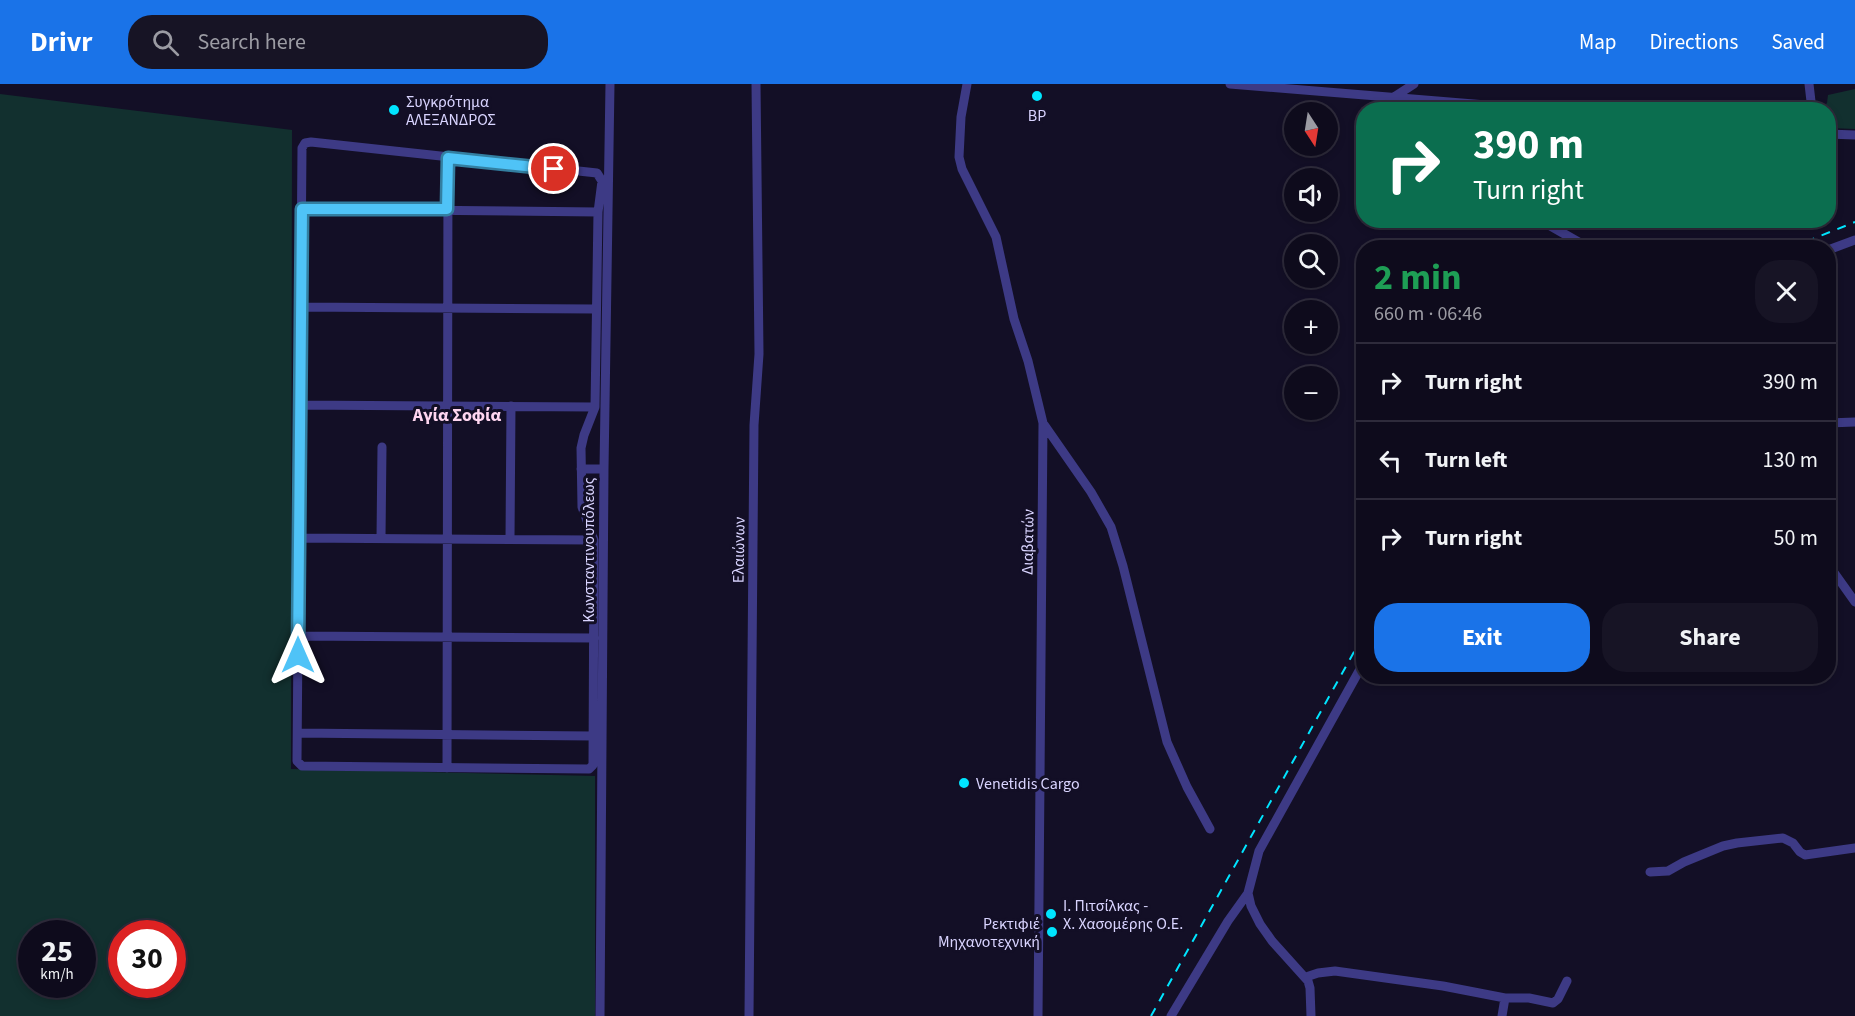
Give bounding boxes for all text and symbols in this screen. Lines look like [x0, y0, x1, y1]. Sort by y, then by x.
search box [128, 15, 548, 69]
text: Drivr [30, 22, 92, 62]
icon: search [149, 26, 182, 59]
text: Search here [197, 26, 306, 58]
text: Map [1579, 27, 1617, 57]
text: Directions [1650, 27, 1738, 57]
text: Saved [1771, 27, 1825, 57]
marker: BP [1030, 89, 1044, 103]
place label: Συγκρότημα ΑΛΕΞΑΝΔΡΟΣ [406, 91, 496, 131]
north arrow [1284, 102, 1338, 156]
map controls [1284, 102, 1338, 420]
marker: Συγκρότημα ΑΛΕΞΑΝΔΡΟΣ [387, 103, 401, 117]
place label: BP [1028, 105, 1046, 127]
text: 390 m [1473, 115, 1584, 175]
icon: right [1374, 126, 1452, 204]
pin [528, 143, 579, 194]
icon: arrive [537, 152, 570, 185]
button: sound [1284, 168, 1338, 222]
text: Turn right [1473, 171, 1584, 210]
button: search [1284, 234, 1338, 288]
text: 2 min [1374, 252, 1462, 303]
button: close [1755, 260, 1818, 323]
button: + [1284, 300, 1338, 354]
text: 660 m · 06:46 [1374, 300, 1482, 328]
button: − [1284, 366, 1338, 420]
icon: right [1374, 366, 1407, 399]
text: Turn right [1425, 366, 1522, 398]
text: 390 m [1763, 366, 1818, 398]
district label: Αγία Σοφία [412, 403, 501, 428]
icon: left [1374, 444, 1407, 477]
text: Turn left [1425, 444, 1507, 476]
text: 130 m [1763, 444, 1818, 476]
street label: Κωνσταντινουπόλεως [578, 477, 600, 623]
street label: Διαβατών [1016, 508, 1040, 575]
street label: Ελαιώνων [727, 516, 751, 583]
icon: right [1374, 522, 1407, 555]
text: Turn right [1425, 522, 1522, 554]
text: 50 m [1773, 522, 1818, 554]
button: Exit [1374, 603, 1590, 672]
button: Share [1602, 603, 1818, 672]
position arrow [266, 623, 330, 687]
place label: Venetidis Cargo [976, 773, 1080, 795]
marker: Venetidis Cargo [957, 776, 971, 790]
place label: Ι. Πιτσίλκας - Χ. Χασομέρης Ο.Ε. [1063, 895, 1183, 935]
marker: Ι. Πιτσίλκας - Χ. Χασομέρης Ο.Ε. [1044, 907, 1058, 921]
place label: Ρεκτιφιέ Μηχανοτεχνική [938, 913, 1040, 953]
speed limit sign: 30 [108, 920, 186, 998]
marker: Ρεκτιφιέ Μηχανοτεχνική [1045, 925, 1059, 939]
text: 25 [41, 930, 73, 973]
text: km/h [40, 964, 74, 985]

